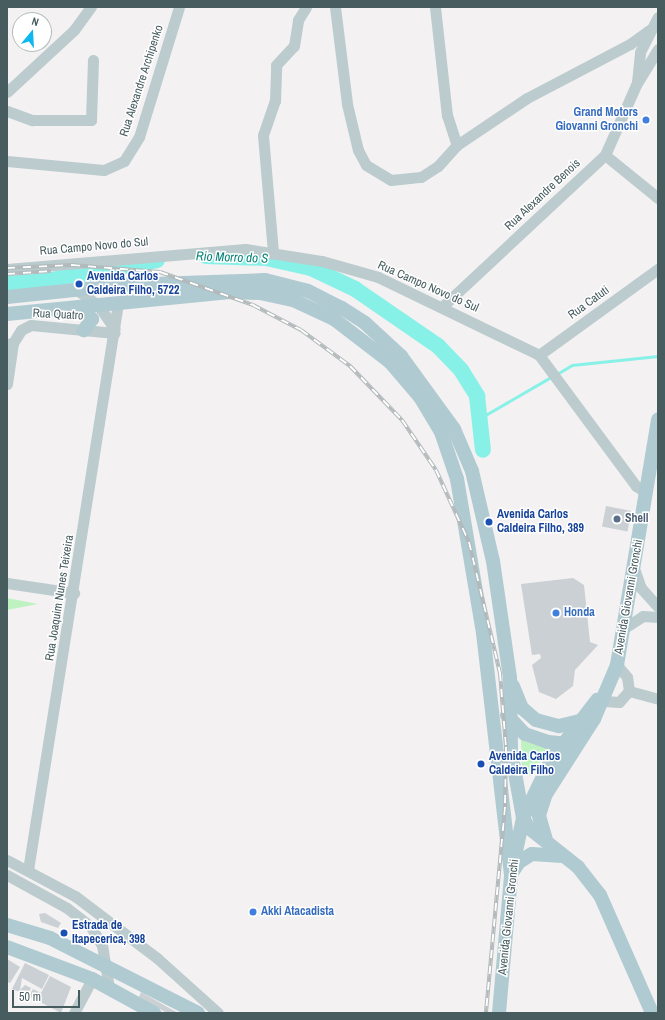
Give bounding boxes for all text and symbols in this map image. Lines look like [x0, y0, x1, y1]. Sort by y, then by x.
north arrow [12, 12, 52, 52]
text: N [30, 14, 41, 29]
street label: Rua Alexandre Archipenko [117, 23, 167, 139]
place label: Grand Motors Giovanni Gronchi [555, 106, 638, 134]
marker: Grand Motors Giovanni Gronchi [641, 115, 651, 125]
street label: Rua Alexandre Benois [502, 156, 584, 234]
street label: Rua Campo Novo do Sul [39, 235, 149, 259]
water label: Rio Morro do S [196, 249, 268, 267]
street label: Rua Campo Novo do Sul [375, 258, 481, 316]
place label: Avenida Carlos Caldeira Filho, 5722 [87, 270, 179, 298]
marker: Avenida Carlos Caldeira Filho, 5722 [74, 279, 84, 289]
street label: Rua Catuti [566, 283, 612, 323]
street label: Rua Quatro [32, 306, 84, 324]
place label: Avenida Carlos Caldeira Filho, 389 [497, 508, 584, 536]
place label: Shell [625, 512, 649, 526]
marker: Shell [612, 514, 622, 524]
marker: Avenida Carlos Caldeira Filho, 389 [484, 517, 494, 527]
street label: Rua Joaquim Nunes Teixeira [43, 534, 77, 662]
street label: Avenida Giovanni Gronchi [612, 538, 646, 656]
place label: Honda [564, 606, 595, 620]
marker: Honda [551, 608, 561, 618]
place label: Avenida Carlos Caldeira Filho [489, 750, 560, 778]
marker: Avenida Carlos Caldeira Filho [476, 759, 486, 769]
street label: Avenida Giovanni Gronchi [496, 858, 522, 976]
place label: Akki Atacadista [261, 905, 334, 919]
marker: Akki Atacadista [248, 907, 258, 917]
place label: Estrada de Itapecerica, 398 [72, 919, 145, 947]
marker: Estrada de Itapecerica, 398 [59, 928, 69, 938]
scale bar [14, 982, 82, 1008]
text: 50 m [19, 989, 41, 1005]

